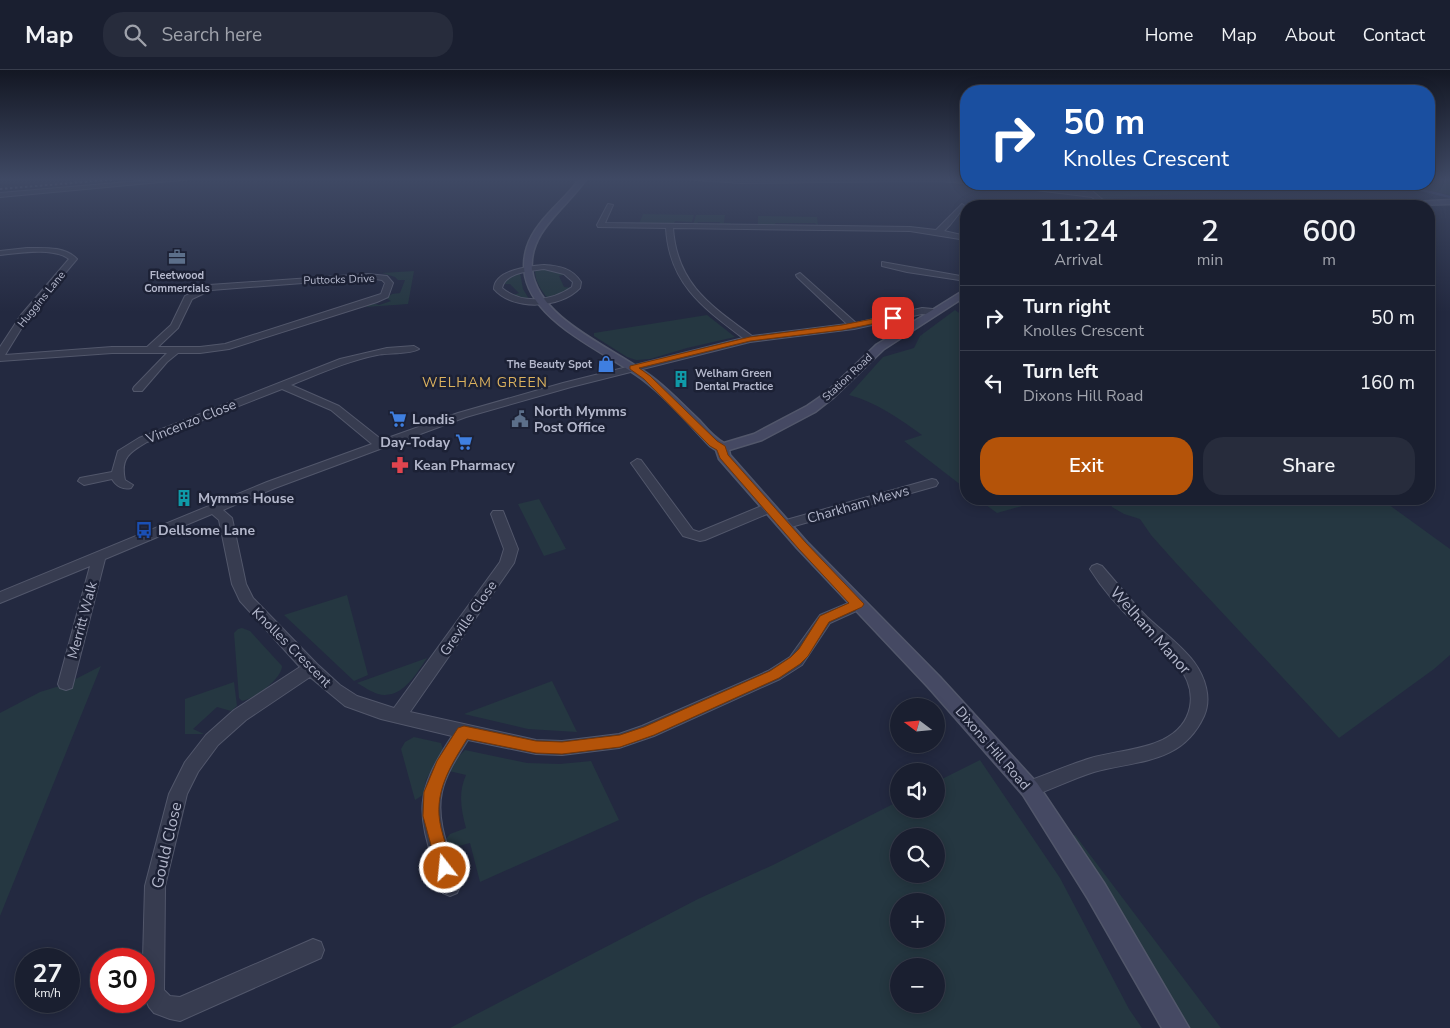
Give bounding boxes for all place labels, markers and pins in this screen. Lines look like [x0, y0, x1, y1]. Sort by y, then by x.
office icon: Fleetwood Commercials [167, 247, 187, 267]
place label: Fleetwood Commercials [144, 268, 210, 296]
pin [872, 297, 914, 339]
shop icon: The Beauty Spot [596, 354, 616, 374]
place label: The Beauty Spot [507, 357, 593, 372]
place label: Welham Green Dental Practice [695, 366, 773, 394]
building icon: Welham Green Dental Practice [671, 369, 691, 389]
place label: North Mymms Post Office [534, 402, 627, 437]
supermarket icon: Londis [388, 409, 408, 429]
public building icon: North Mymms Post Office [510, 409, 530, 429]
place label: Londis [412, 410, 455, 429]
supermarket icon: Day-Today [454, 432, 474, 452]
place label: Day-Today [380, 433, 451, 452]
pharmacy icon: Kean Pharmacy [390, 455, 410, 475]
place label: Kean Pharmacy [414, 456, 515, 475]
building icon: Mymms House [174, 488, 194, 508]
place label: Mymms House [198, 489, 295, 508]
bus stop icon: Dellsome Lane [134, 520, 154, 540]
place label: Dellsome Lane [158, 521, 255, 540]

